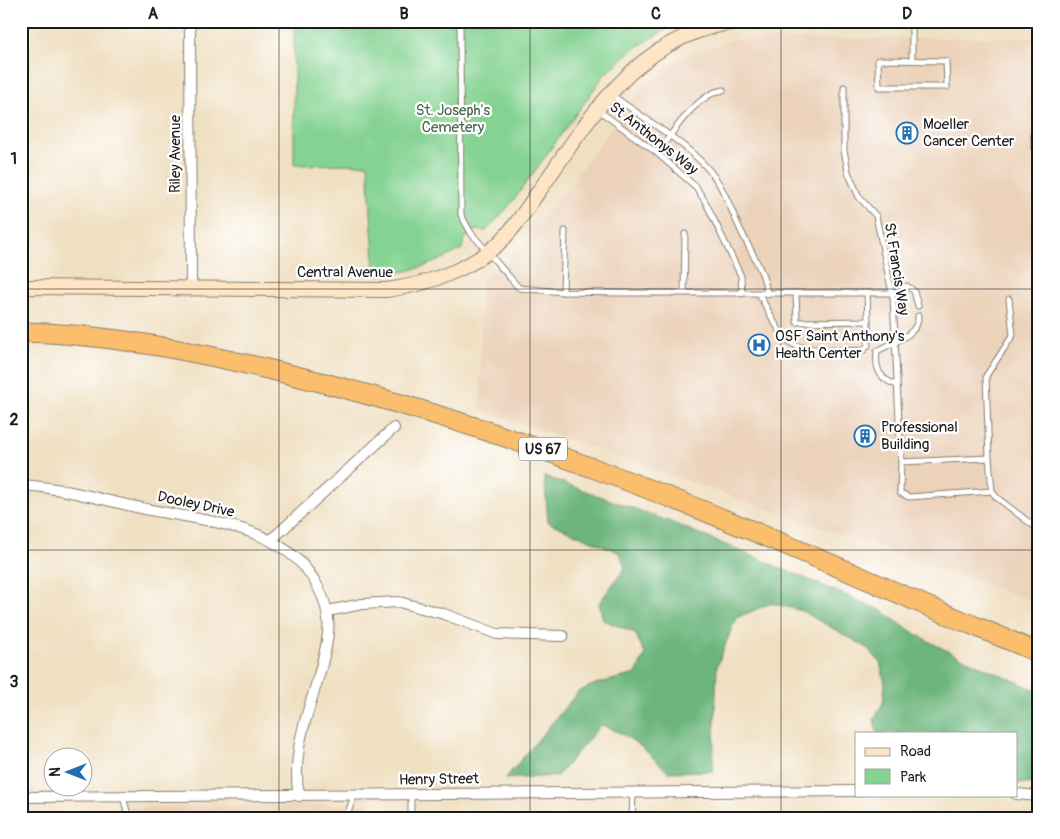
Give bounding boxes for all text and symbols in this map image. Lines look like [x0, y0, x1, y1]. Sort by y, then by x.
text: A [148, 4, 159, 24]
text: B [399, 4, 409, 24]
text: C [651, 4, 661, 24]
text: D [902, 4, 912, 24]
street label: St Anthonys Way [605, 98, 703, 179]
park label: St. Joseph's Cemetery [416, 101, 491, 137]
street label: Riley Avenue [166, 114, 185, 193]
place label: Moeller Cancer Center [923, 115, 1015, 151]
building icon: Moeller Cancer Center [895, 121, 919, 145]
text: 1 [11, 149, 17, 169]
street label: St Francis Way [880, 221, 913, 318]
street label: Central Avenue [297, 263, 394, 282]
place label: OSF Saint Anthony's Health Center [775, 327, 905, 363]
hospital icon: OSF Saint Anthony's Health Center [747, 333, 771, 357]
text: 2 [10, 410, 19, 430]
place label: Professional Building [881, 418, 958, 454]
building icon: Professional Building [853, 424, 877, 448]
road number: US 67 [519, 438, 567, 460]
street label: Dooley Drive [156, 487, 237, 522]
text: 3 [10, 672, 19, 692]
legend [855, 732, 1018, 796]
text: Road [900, 742, 931, 761]
north arrow [42, 746, 92, 796]
text: N [47, 767, 64, 777]
text: Park [900, 768, 927, 787]
street label: Henry Street [399, 769, 480, 790]

